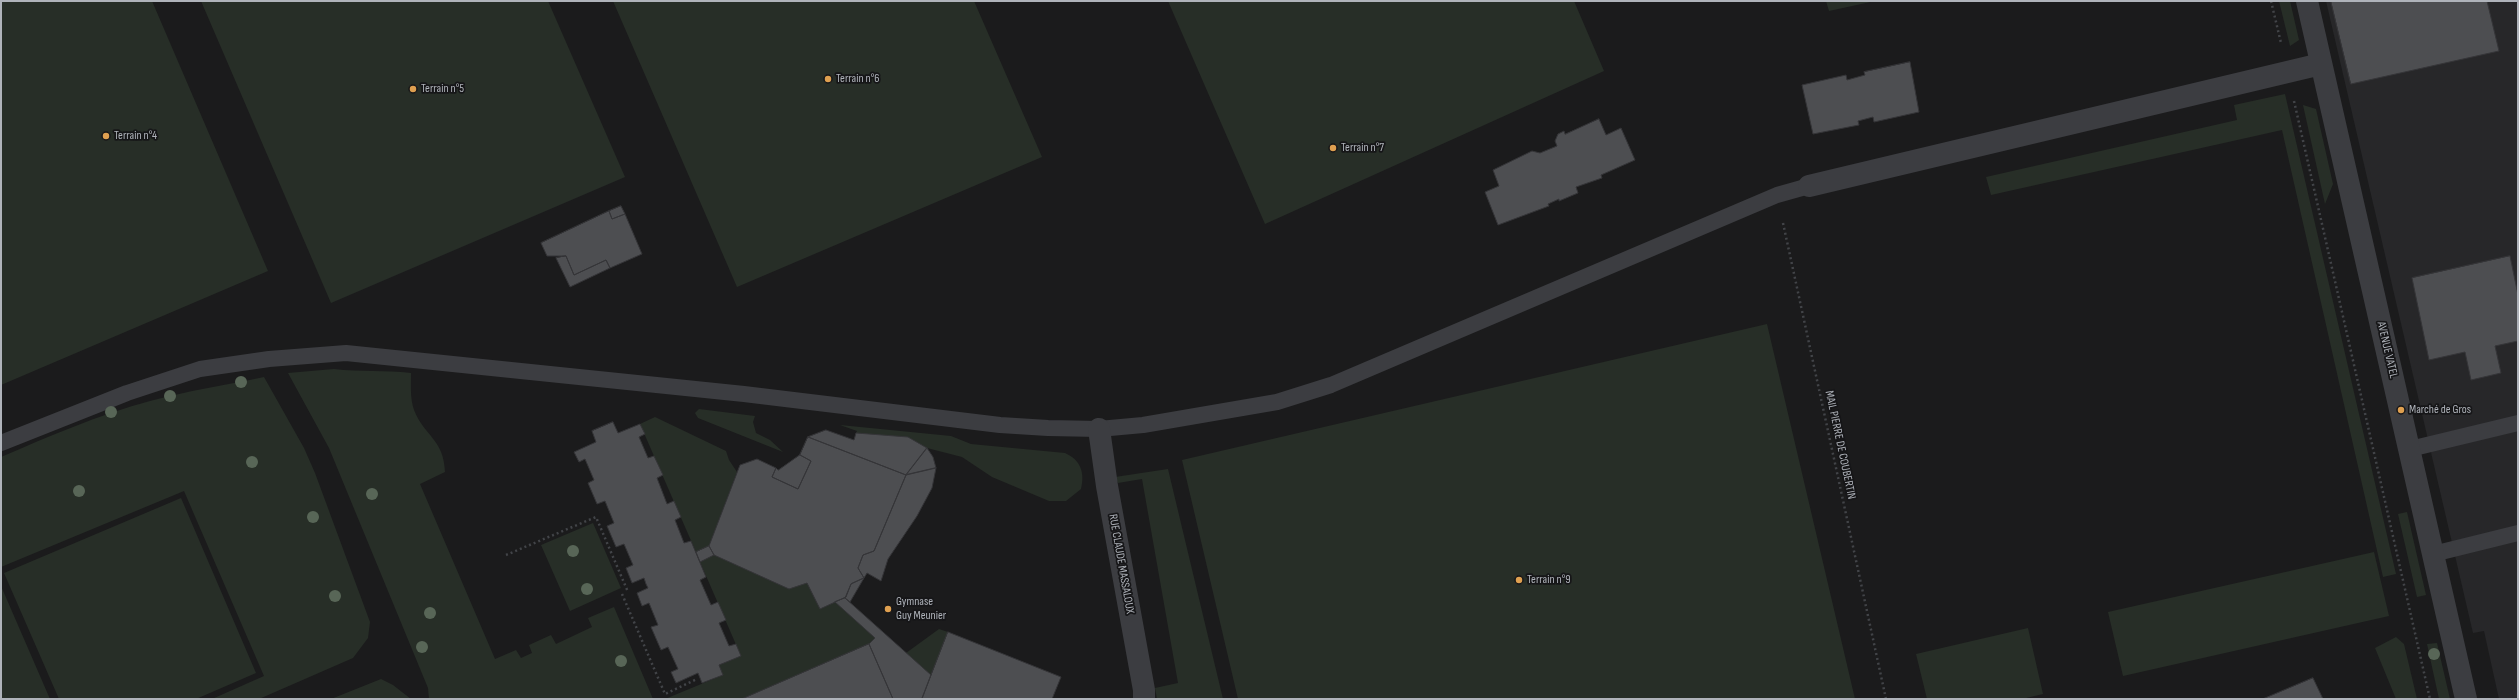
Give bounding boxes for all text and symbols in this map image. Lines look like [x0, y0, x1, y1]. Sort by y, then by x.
place label: Terrain n°6 [836, 72, 879, 86]
marker: Terrain n°6 [823, 74, 833, 84]
place label: Terrain n°5 [421, 82, 464, 96]
marker: Terrain n°5 [408, 84, 418, 94]
place label: Terrain n°4 [114, 129, 157, 143]
marker: Terrain n°4 [101, 131, 111, 141]
place label: Terrain n°7 [1341, 141, 1384, 155]
marker: Terrain n°7 [1328, 143, 1338, 153]
street label: AVENUE VATEL [2373, 320, 2401, 380]
street label: MAIL PIERRE DE COUBERTIN [1821, 389, 1859, 501]
place label: Marché de Gros [2409, 403, 2471, 417]
marker: Marché de Gros [2396, 405, 2406, 415]
street label: RUE CLAUDE MASSALOUX [1105, 513, 1137, 615]
place label: Terrain n°9 [1527, 573, 1571, 587]
marker: Terrain n°9 [1514, 575, 1524, 585]
place label: Gymnase Guy Meunier [896, 595, 946, 623]
marker: Gymnase Guy Meunier [883, 604, 893, 614]

